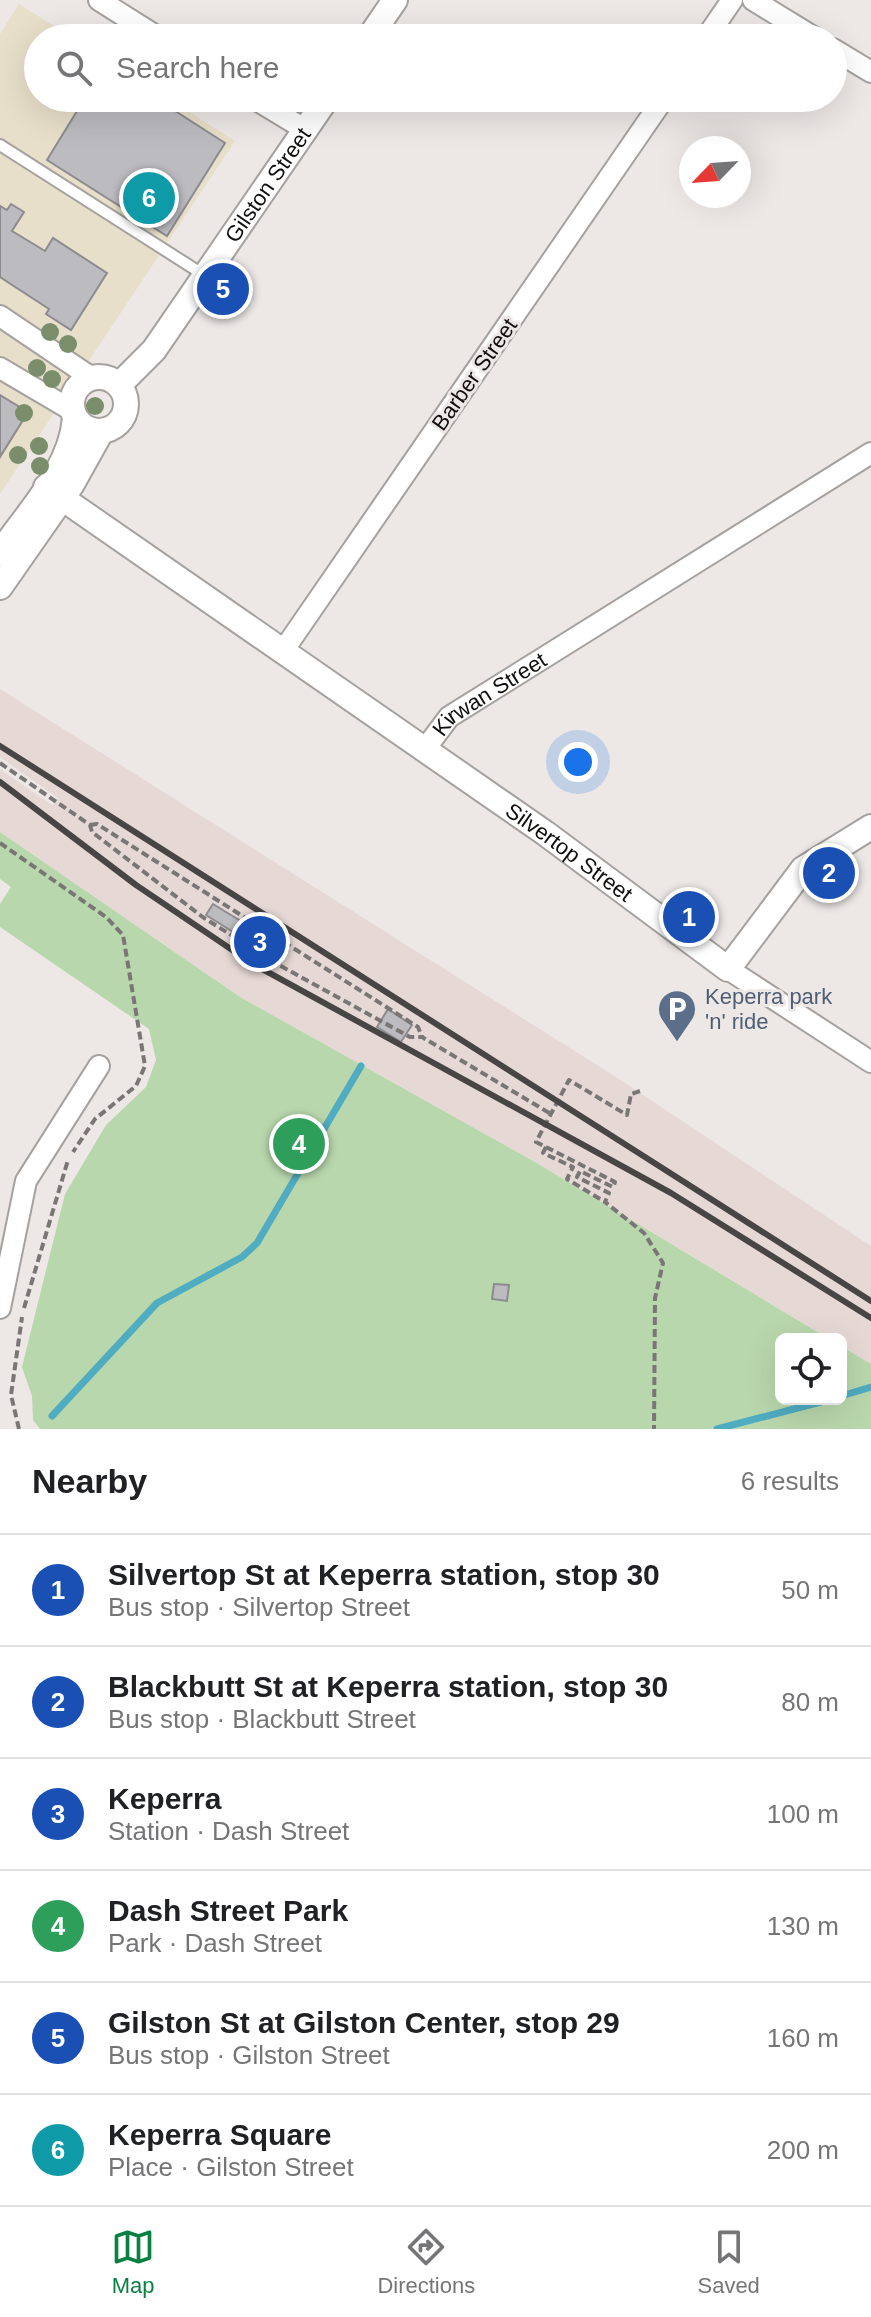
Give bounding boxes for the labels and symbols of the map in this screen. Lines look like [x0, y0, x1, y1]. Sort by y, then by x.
street label: Gilston Street [220, 123, 316, 247]
north arrow [679, 136, 751, 208]
pin: 6 [123, 168, 175, 228]
pin: 5 [197, 259, 249, 319]
street label: Barber Street [427, 314, 522, 435]
street label: Kirwan Street [427, 647, 551, 741]
your location [558, 742, 598, 782]
street label: Silvertop Street [501, 798, 637, 907]
pin: 2 [803, 843, 855, 903]
pin: 1 [663, 887, 715, 947]
pin: 3 [234, 912, 286, 972]
place label: Keperra park 'n' ride [705, 984, 833, 1034]
parking icon: Keperra park 'n' ride [656, 988, 698, 1043]
pin: 4 [273, 1114, 325, 1174]

